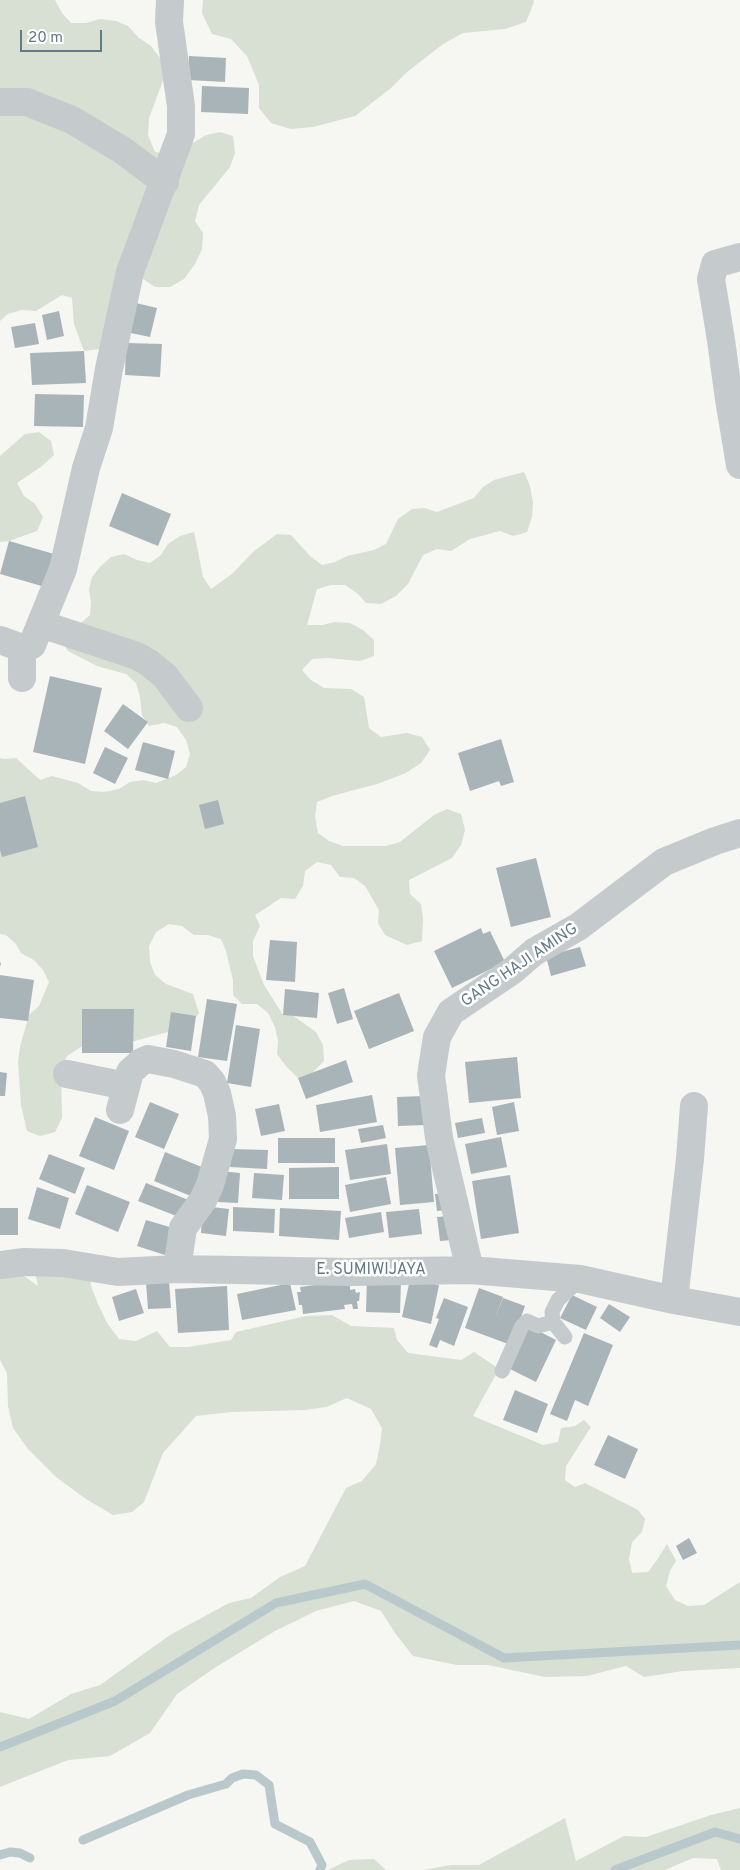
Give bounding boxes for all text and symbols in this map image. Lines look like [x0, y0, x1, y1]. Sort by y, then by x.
scale bar [22, 20, 105, 52]
text: 20 m [28, 29, 63, 48]
street label: GANG HAJI AMING [458, 920, 582, 1012]
street label: E. SUMIWIJAYA [316, 1261, 426, 1281]

